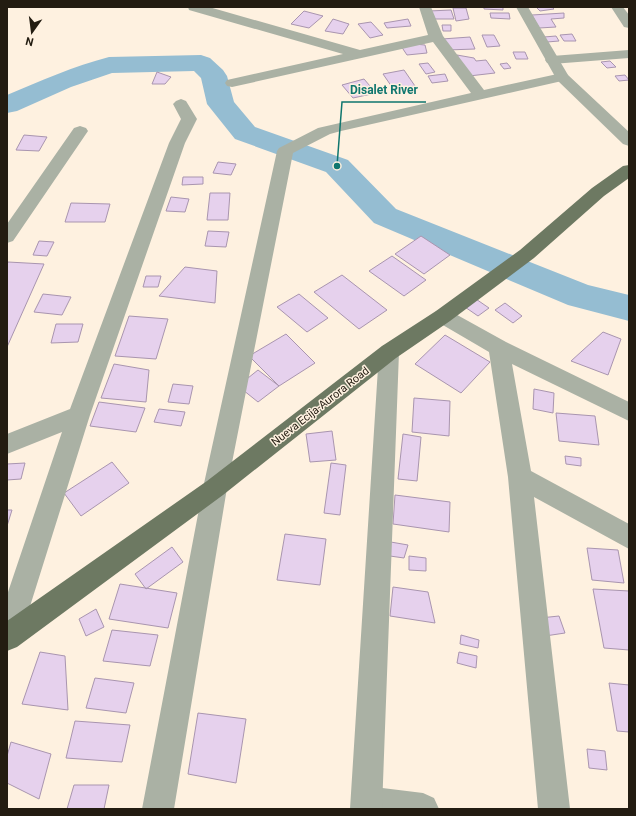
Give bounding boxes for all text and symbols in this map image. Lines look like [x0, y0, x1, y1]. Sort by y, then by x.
north arrow [12, 12, 52, 52]
text: N [24, 34, 35, 48]
callout: Disalet River [342, 78, 426, 102]
text: Disalet River [350, 83, 419, 97]
street label: Nueva Ecija-Aurora Road [269, 364, 372, 449]

